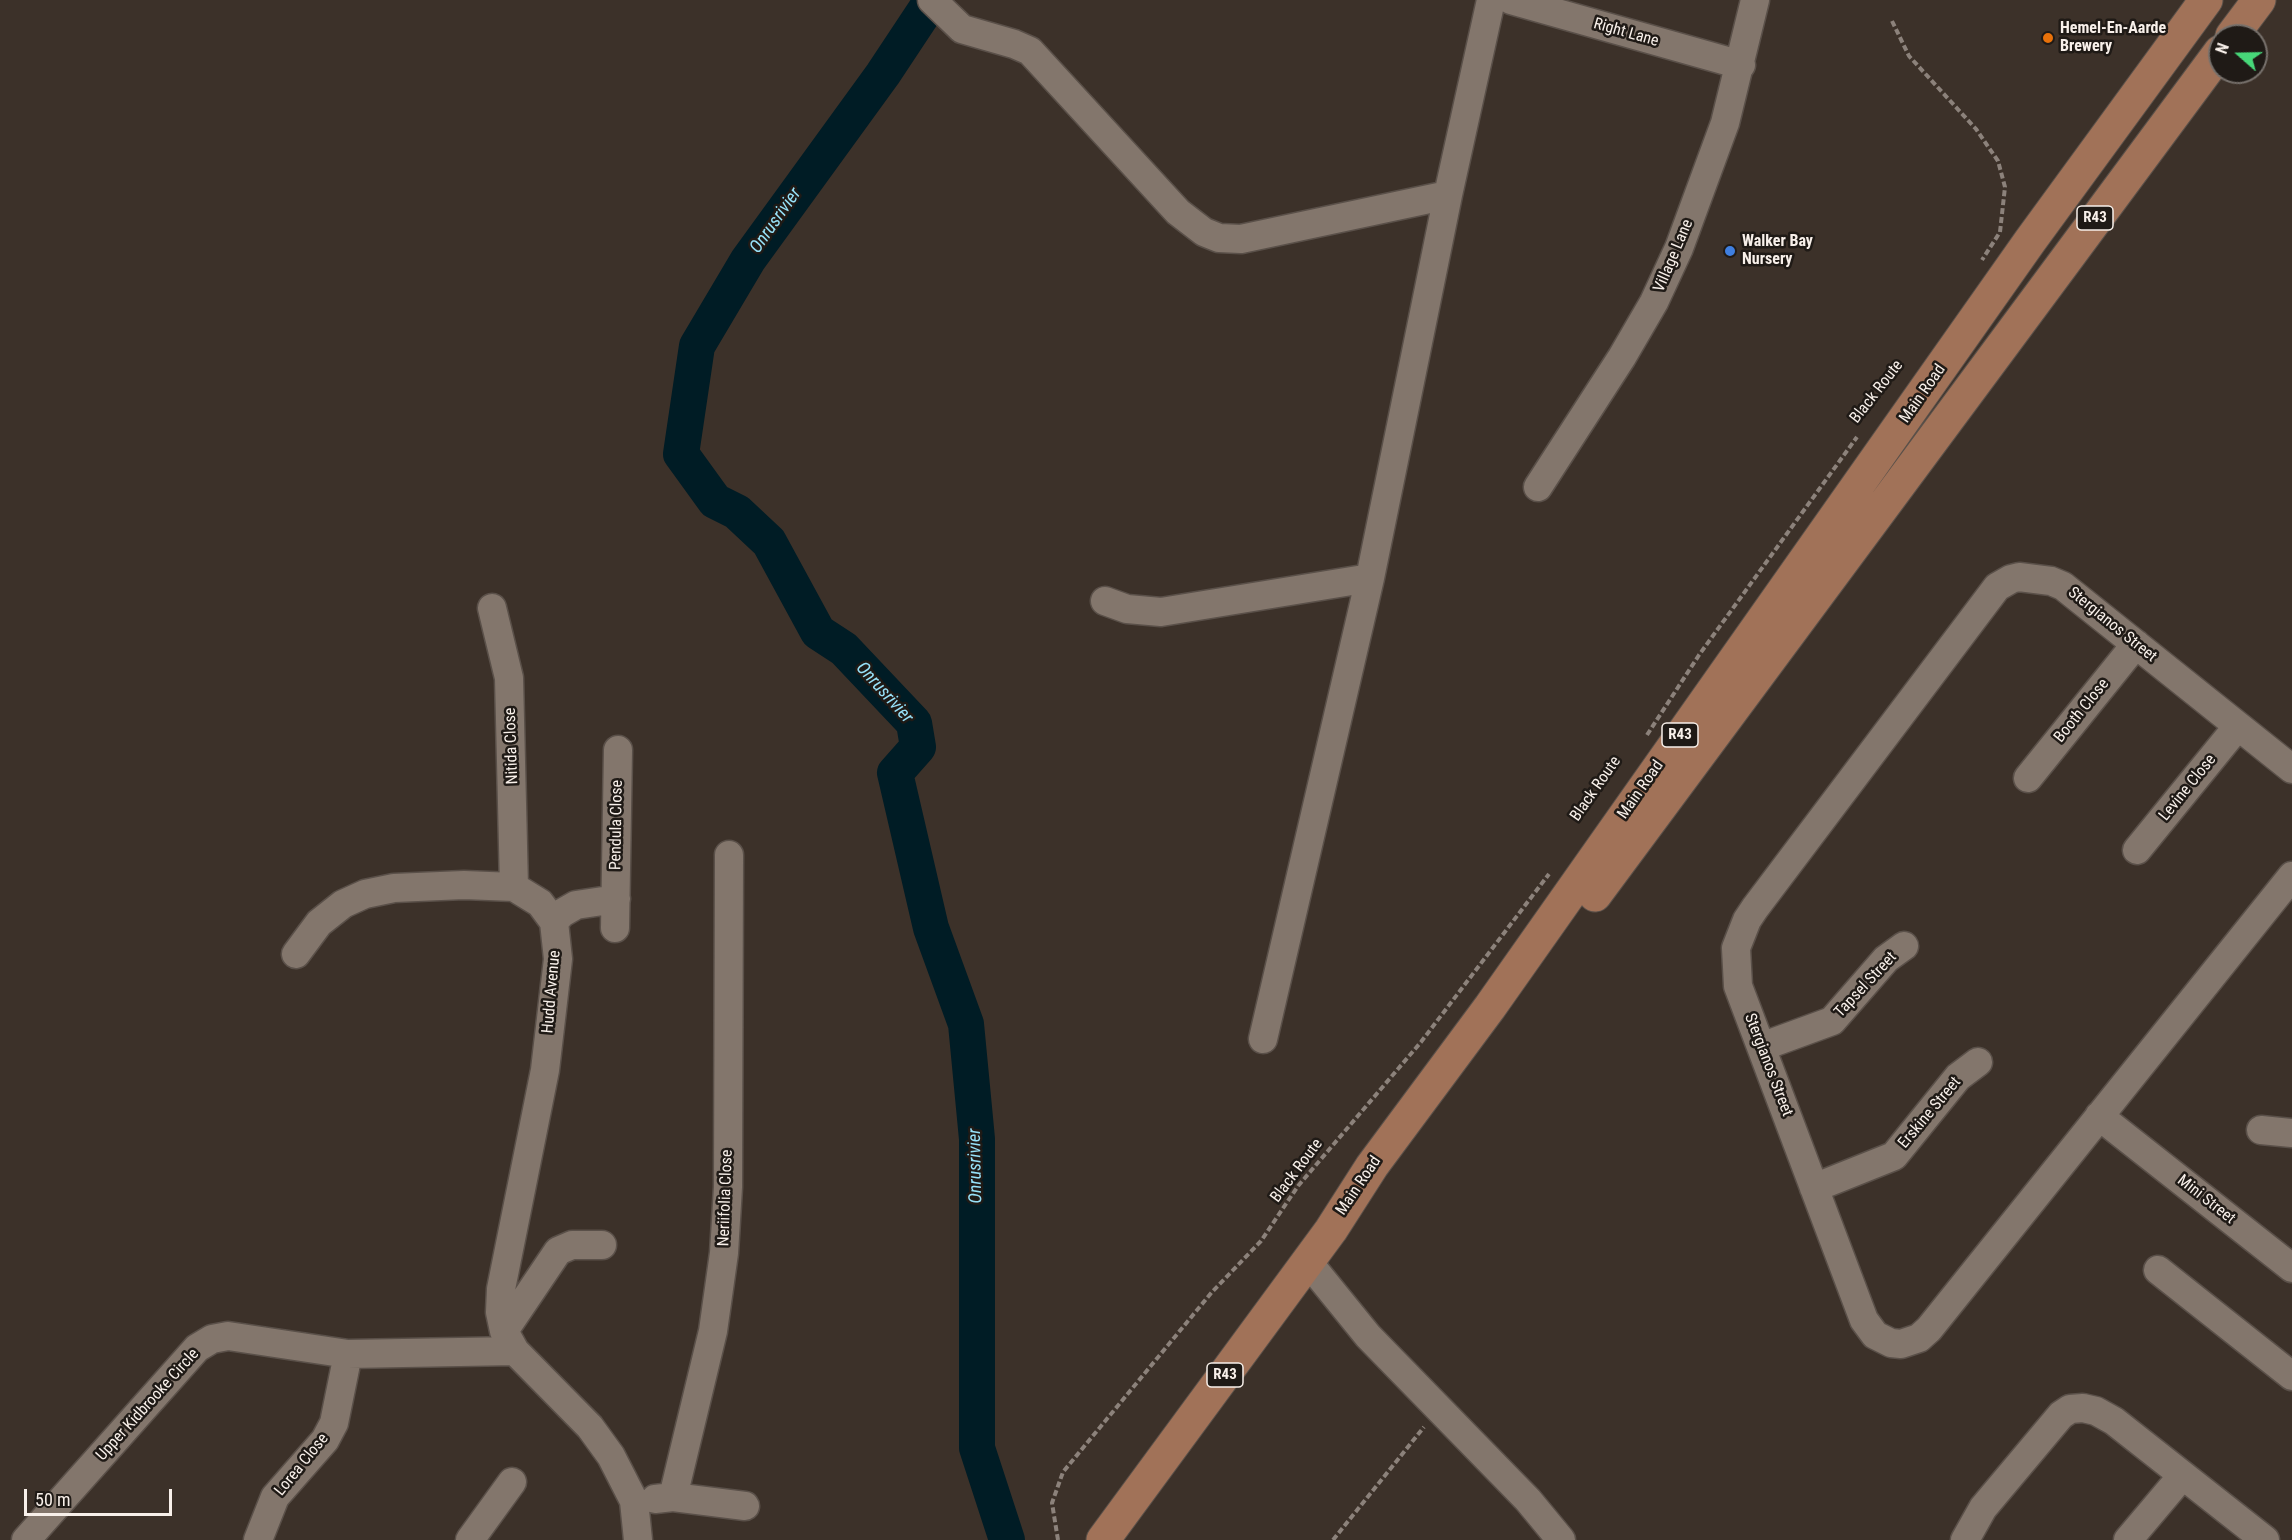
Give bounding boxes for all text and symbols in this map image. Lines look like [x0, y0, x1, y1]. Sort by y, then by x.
street label: Right Lane [1591, 15, 1661, 51]
place label: Hemel-En-Aarde Brewery [2060, 19, 2166, 57]
north arrow [2208, 24, 2268, 84]
marker: Hemel-En-Aarde Brewery [2041, 31, 2055, 45]
text: N [2212, 41, 2233, 56]
water label: Onrusrivier [746, 184, 806, 258]
road number: R43 [2077, 206, 2113, 230]
street label: Village Lane [1650, 217, 1698, 295]
place label: Walker Bay Nursery [1742, 232, 1813, 270]
marker: Walker Bay Nursery [1723, 244, 1737, 258]
street label: Black Route [1846, 357, 1908, 427]
street label: Main Road [1896, 361, 1950, 427]
street label: Stergianos Street [2064, 583, 2160, 667]
water label: Onrusrivier [851, 658, 917, 728]
street label: Booth Close [2050, 675, 2114, 747]
street label: Nitida Close [501, 707, 523, 785]
road number: R43 [1662, 723, 1698, 747]
street label: Levine Close [2155, 751, 2221, 825]
street label: Black Route [1567, 753, 1625, 825]
street label: Main Road [1614, 757, 1668, 823]
street label: Pendula Close [607, 780, 627, 870]
street label: Tapsel Street [1831, 948, 1901, 1022]
street label: Hudd Avenue [539, 950, 565, 1034]
street label: Stergianos Street [1740, 1011, 1796, 1119]
street label: Erskine Street [1895, 1073, 1965, 1153]
water label: Onrusrivier [965, 1128, 987, 1204]
street label: Black Route [1267, 1135, 1327, 1207]
street label: Neriifolia Close [715, 1149, 737, 1247]
street label: Main Road [1332, 1153, 1386, 1219]
street label: Mini Street [2173, 1171, 2239, 1229]
street label: Upper Kidbrooke Circle [93, 1345, 203, 1465]
road number: R43 [1207, 1363, 1243, 1387]
street label: Lorea Close [271, 1430, 333, 1500]
scale bar [27, 1477, 176, 1515]
text: 50 m [35, 1489, 70, 1510]

